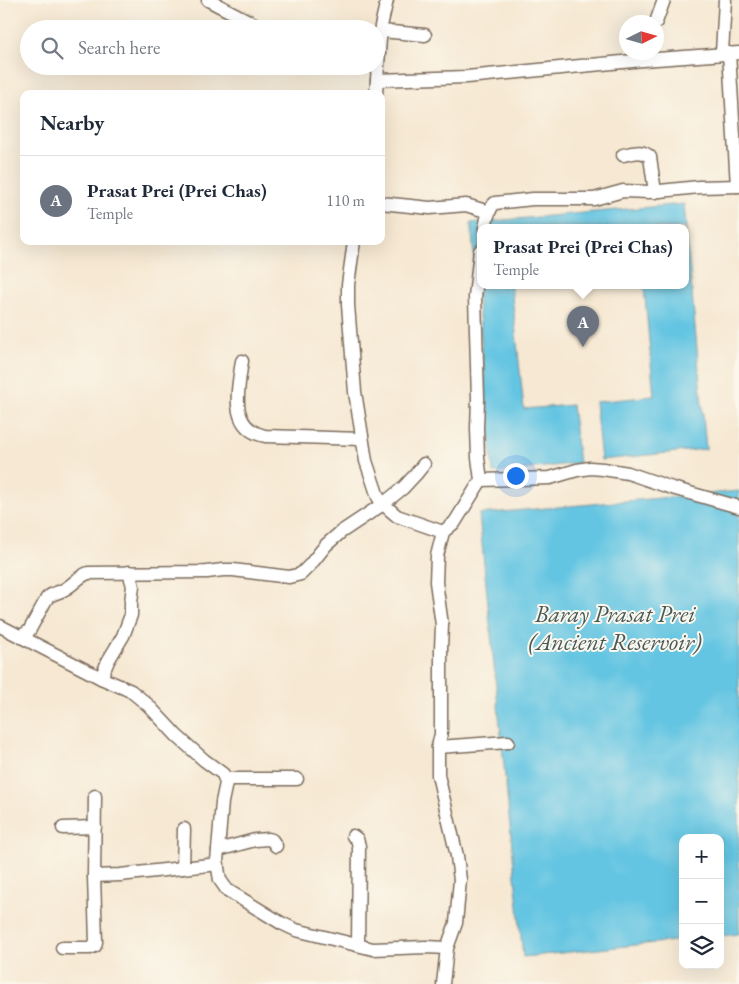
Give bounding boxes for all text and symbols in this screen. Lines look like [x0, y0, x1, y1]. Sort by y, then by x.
north arrow [619, 15, 664, 60]
search box [20, 20, 385, 75]
icon: search [38, 34, 66, 62]
text: Search here [78, 35, 160, 60]
text: Nearby [40, 109, 104, 136]
text: Prasat Prei (Prei Chas) [87, 178, 267, 203]
text: A [50, 190, 62, 211]
text: 110 m [326, 190, 365, 211]
text: Temple [87, 203, 133, 224]
popup [477, 224, 689, 289]
text: Prasat Prei (Prei Chas) [493, 234, 673, 259]
text: Temple [493, 259, 539, 280]
pin: A [567, 306, 599, 347]
your location [503, 463, 529, 489]
water label: Baray Prasat Prei (Ancient Reservoir) [529, 598, 702, 657]
map controls [679, 834, 724, 969]
button: + [679, 834, 724, 879]
button: − [679, 879, 724, 924]
button: layers [679, 924, 724, 969]

